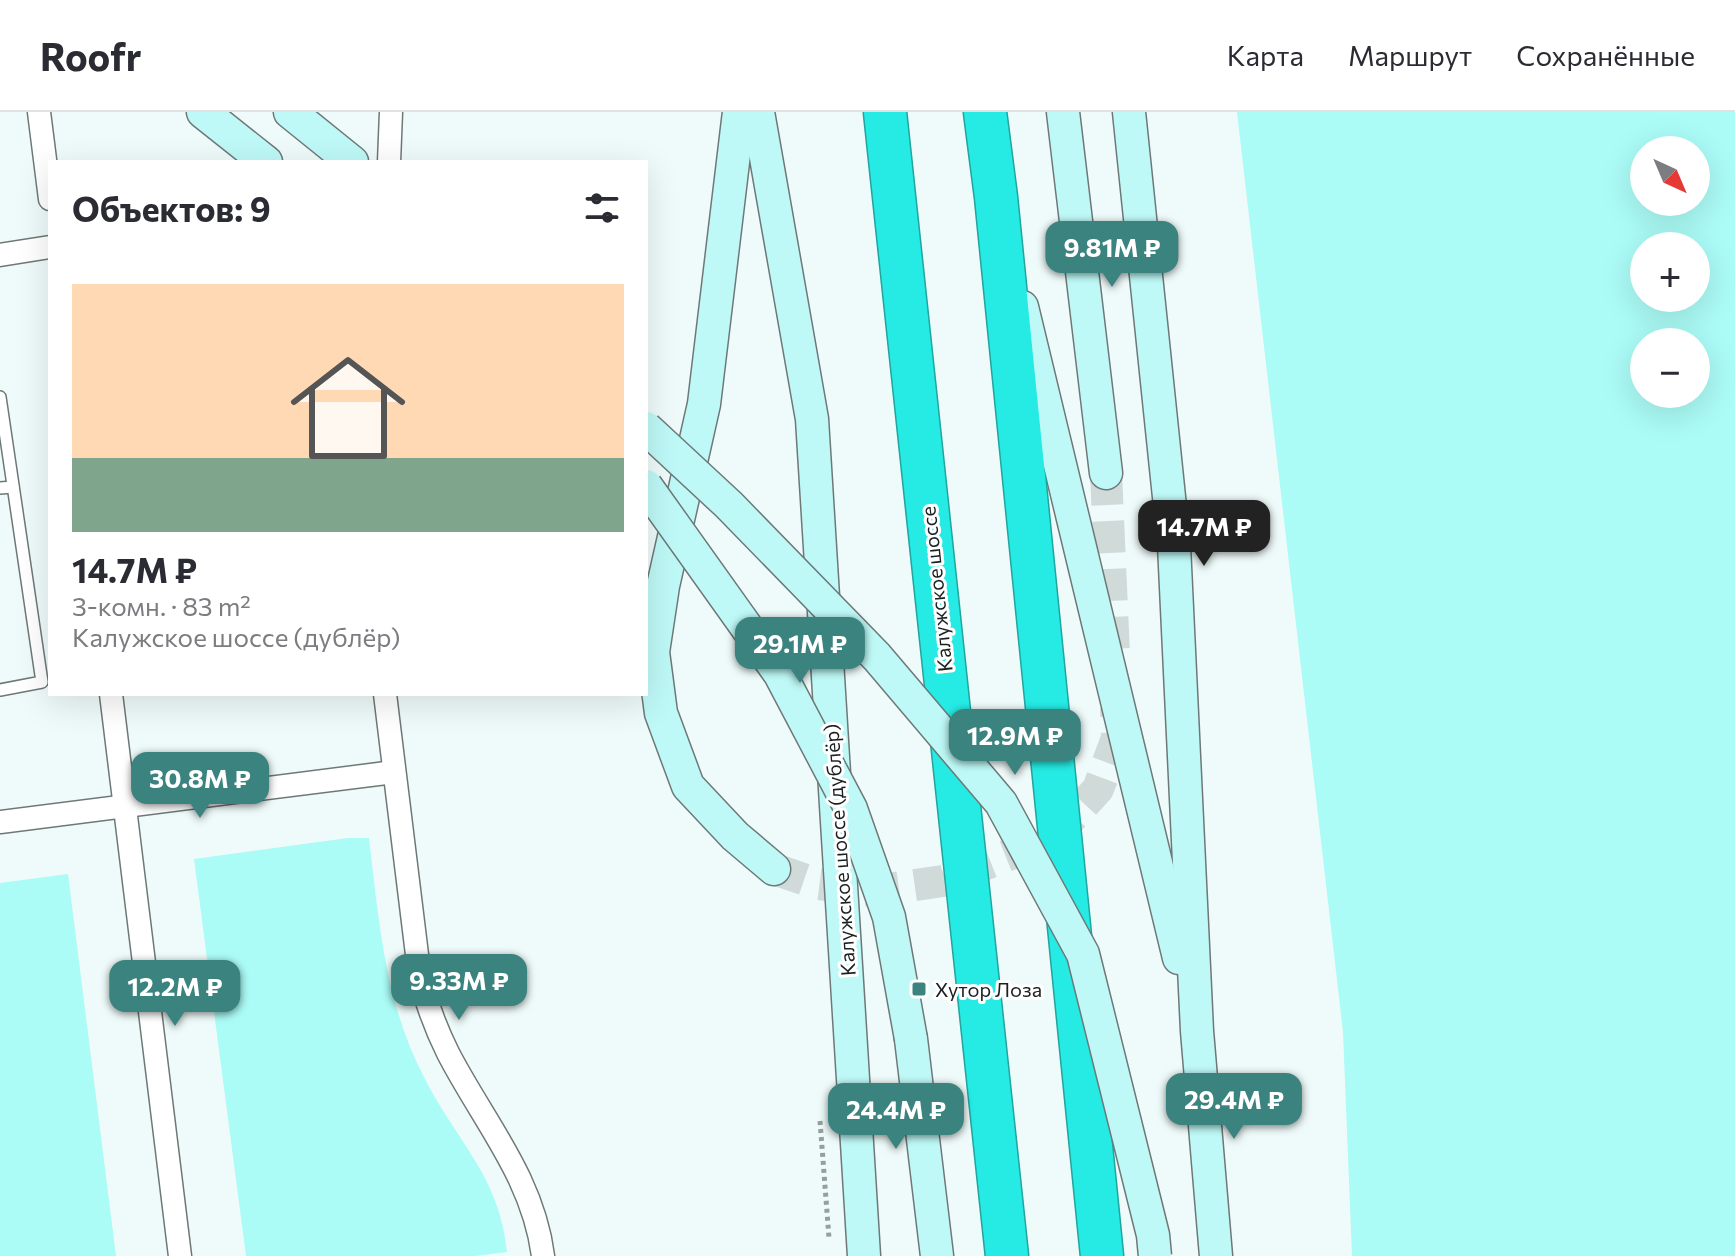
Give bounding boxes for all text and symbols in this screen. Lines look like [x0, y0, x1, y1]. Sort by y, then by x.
text: Roofr [40, 32, 141, 79]
text: Карта [1227, 38, 1304, 72]
text: Маршрут [1348, 38, 1472, 72]
text: Сохранённые [1516, 38, 1695, 72]
north arrow [1630, 136, 1710, 216]
map controls [1630, 136, 1710, 408]
icon: filters [580, 186, 624, 230]
text: Объектов: 9 [72, 187, 271, 229]
pin: 9.81M ₽ [1038, 221, 1186, 289]
text: 9.81M ₽ [1063, 231, 1161, 262]
button: + [1630, 232, 1710, 312]
button: − [1630, 328, 1710, 408]
icon: home [276, 336, 420, 480]
pin: 14.7M ₽ [1130, 500, 1278, 568]
street label: Калужское шоссе [915, 505, 957, 673]
text: 14.7M ₽ [1156, 510, 1252, 541]
text: 14.7M ₽ [72, 548, 197, 590]
text: 3-комн. · 83 m² [72, 590, 251, 621]
pin: 29.1M ₽ [726, 617, 874, 685]
text: Калужское шоссе (дублёр) [72, 621, 400, 652]
text: 29.1M ₽ [753, 627, 847, 658]
pin: 12.9M ₽ [941, 709, 1089, 777]
text: 12.9M ₽ [967, 719, 1063, 750]
street label: Калужское шоссе (дублёр) [818, 723, 860, 977]
pin: 30.8M ₽ [126, 752, 274, 820]
text: 30.8M ₽ [149, 762, 251, 793]
pin: 9.33M ₽ [385, 954, 533, 1022]
pin: 12.2M ₽ [101, 960, 249, 1028]
text: 9.33M ₽ [409, 964, 509, 995]
text: 12.2M ₽ [127, 970, 223, 1001]
place label: Хутор Лоза [935, 977, 1042, 1001]
marker: Хутор Лоза [910, 980, 928, 998]
pin: 29.4M ₽ [1160, 1073, 1308, 1141]
pin: 24.4M ₽ [822, 1083, 970, 1151]
text: 29.4M ₽ [1184, 1083, 1284, 1114]
text: 24.4M ₽ [846, 1093, 946, 1124]

